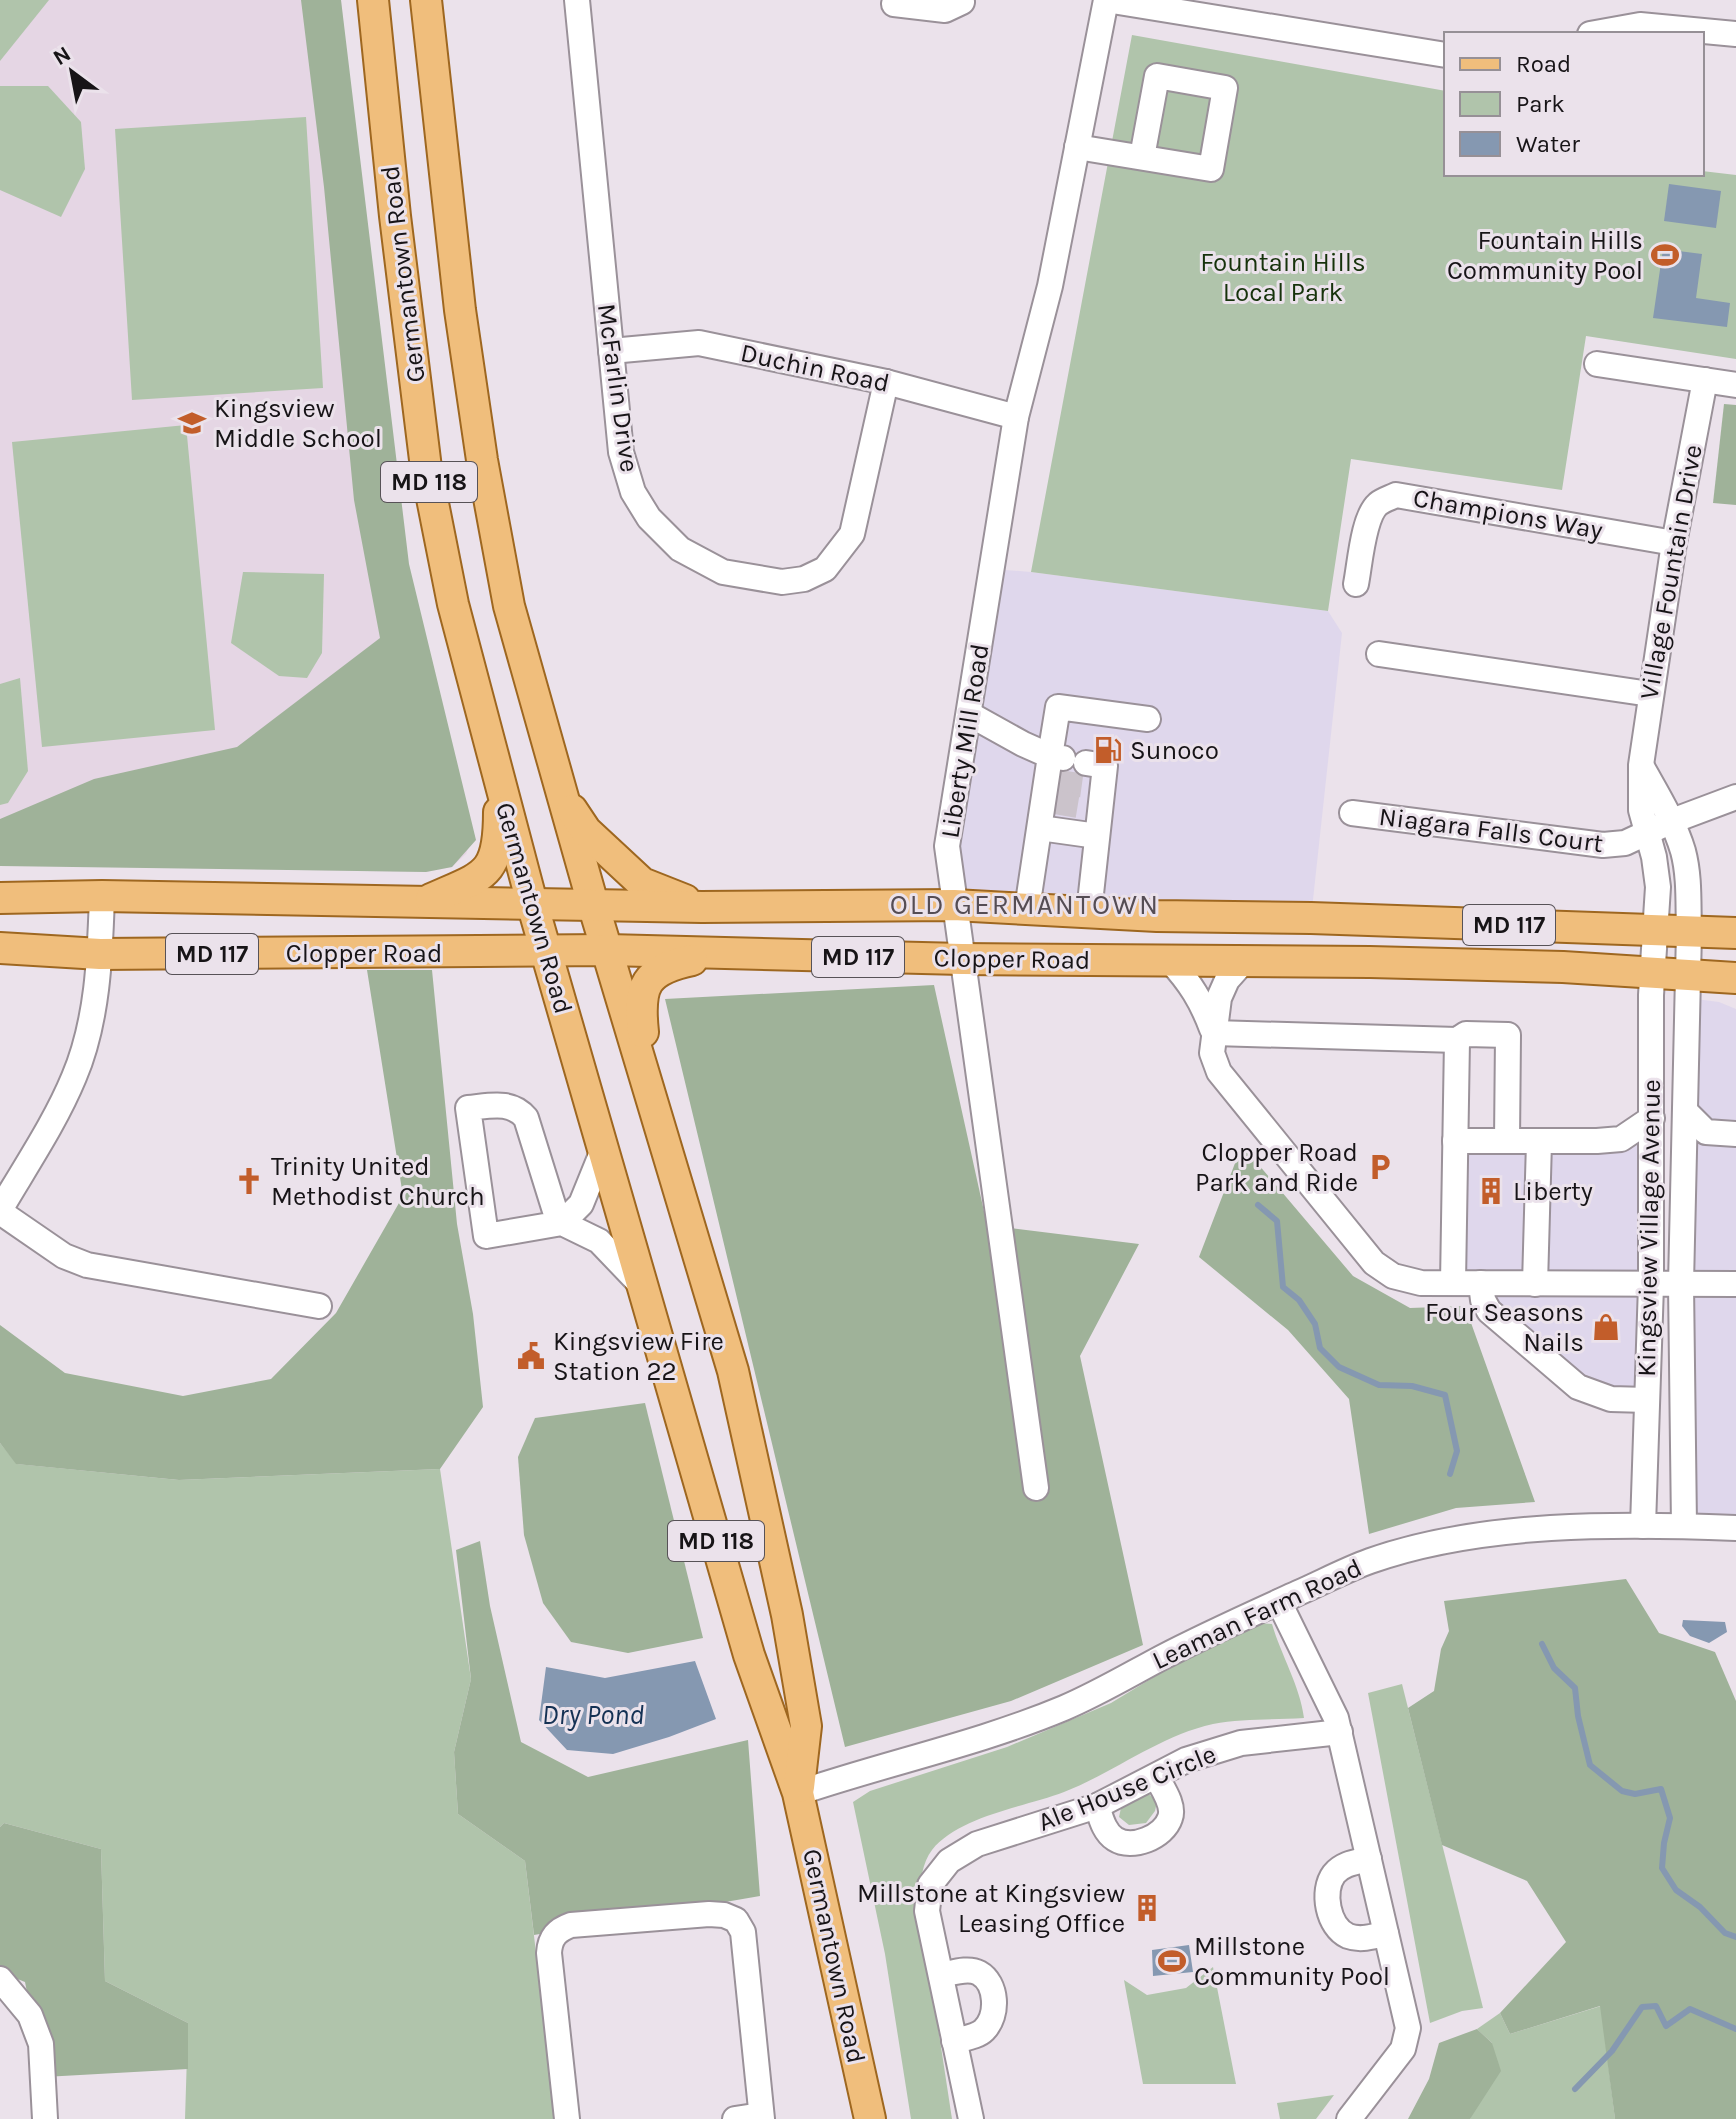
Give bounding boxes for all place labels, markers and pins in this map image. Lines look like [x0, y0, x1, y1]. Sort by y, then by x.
place label: Fountain Hills Community Pool [1447, 225, 1643, 286]
sports icon: Fountain Hills Community Pool [1650, 240, 1680, 270]
place label: Kingsview Middle School [214, 393, 382, 454]
school or university icon: Kingsview Middle School [177, 408, 207, 438]
fuel station icon: Sunoco [1093, 735, 1123, 765]
place label: Sunoco [1130, 735, 1219, 766]
place label: Clopper Road Park and Ride [1195, 1137, 1358, 1198]
place label: Trinity United Methodist Church [271, 1151, 485, 1212]
parking icon: Clopper Road Park and Ride [1365, 1152, 1395, 1182]
church icon: Trinity United Methodist Church [234, 1166, 264, 1196]
building icon: Liberty [1476, 1176, 1506, 1206]
place label: Liberty [1513, 1176, 1593, 1207]
place label: Four Seasons Nails [1425, 1297, 1584, 1358]
shop icon: Four Seasons Nails [1591, 1312, 1621, 1342]
place label: Kingsview Fire Station 22 [553, 1326, 724, 1387]
public building icon: Kingsview Fire Station 22 [516, 1341, 546, 1371]
place label: Millstone at Kingsview Leasing Office [857, 1878, 1125, 1939]
building icon: Millstone at Kingsview Leasing Office [1132, 1893, 1162, 1923]
place label: Millstone Community Pool [1194, 1931, 1390, 1992]
sports icon: Millstone Community Pool [1157, 1946, 1187, 1976]

